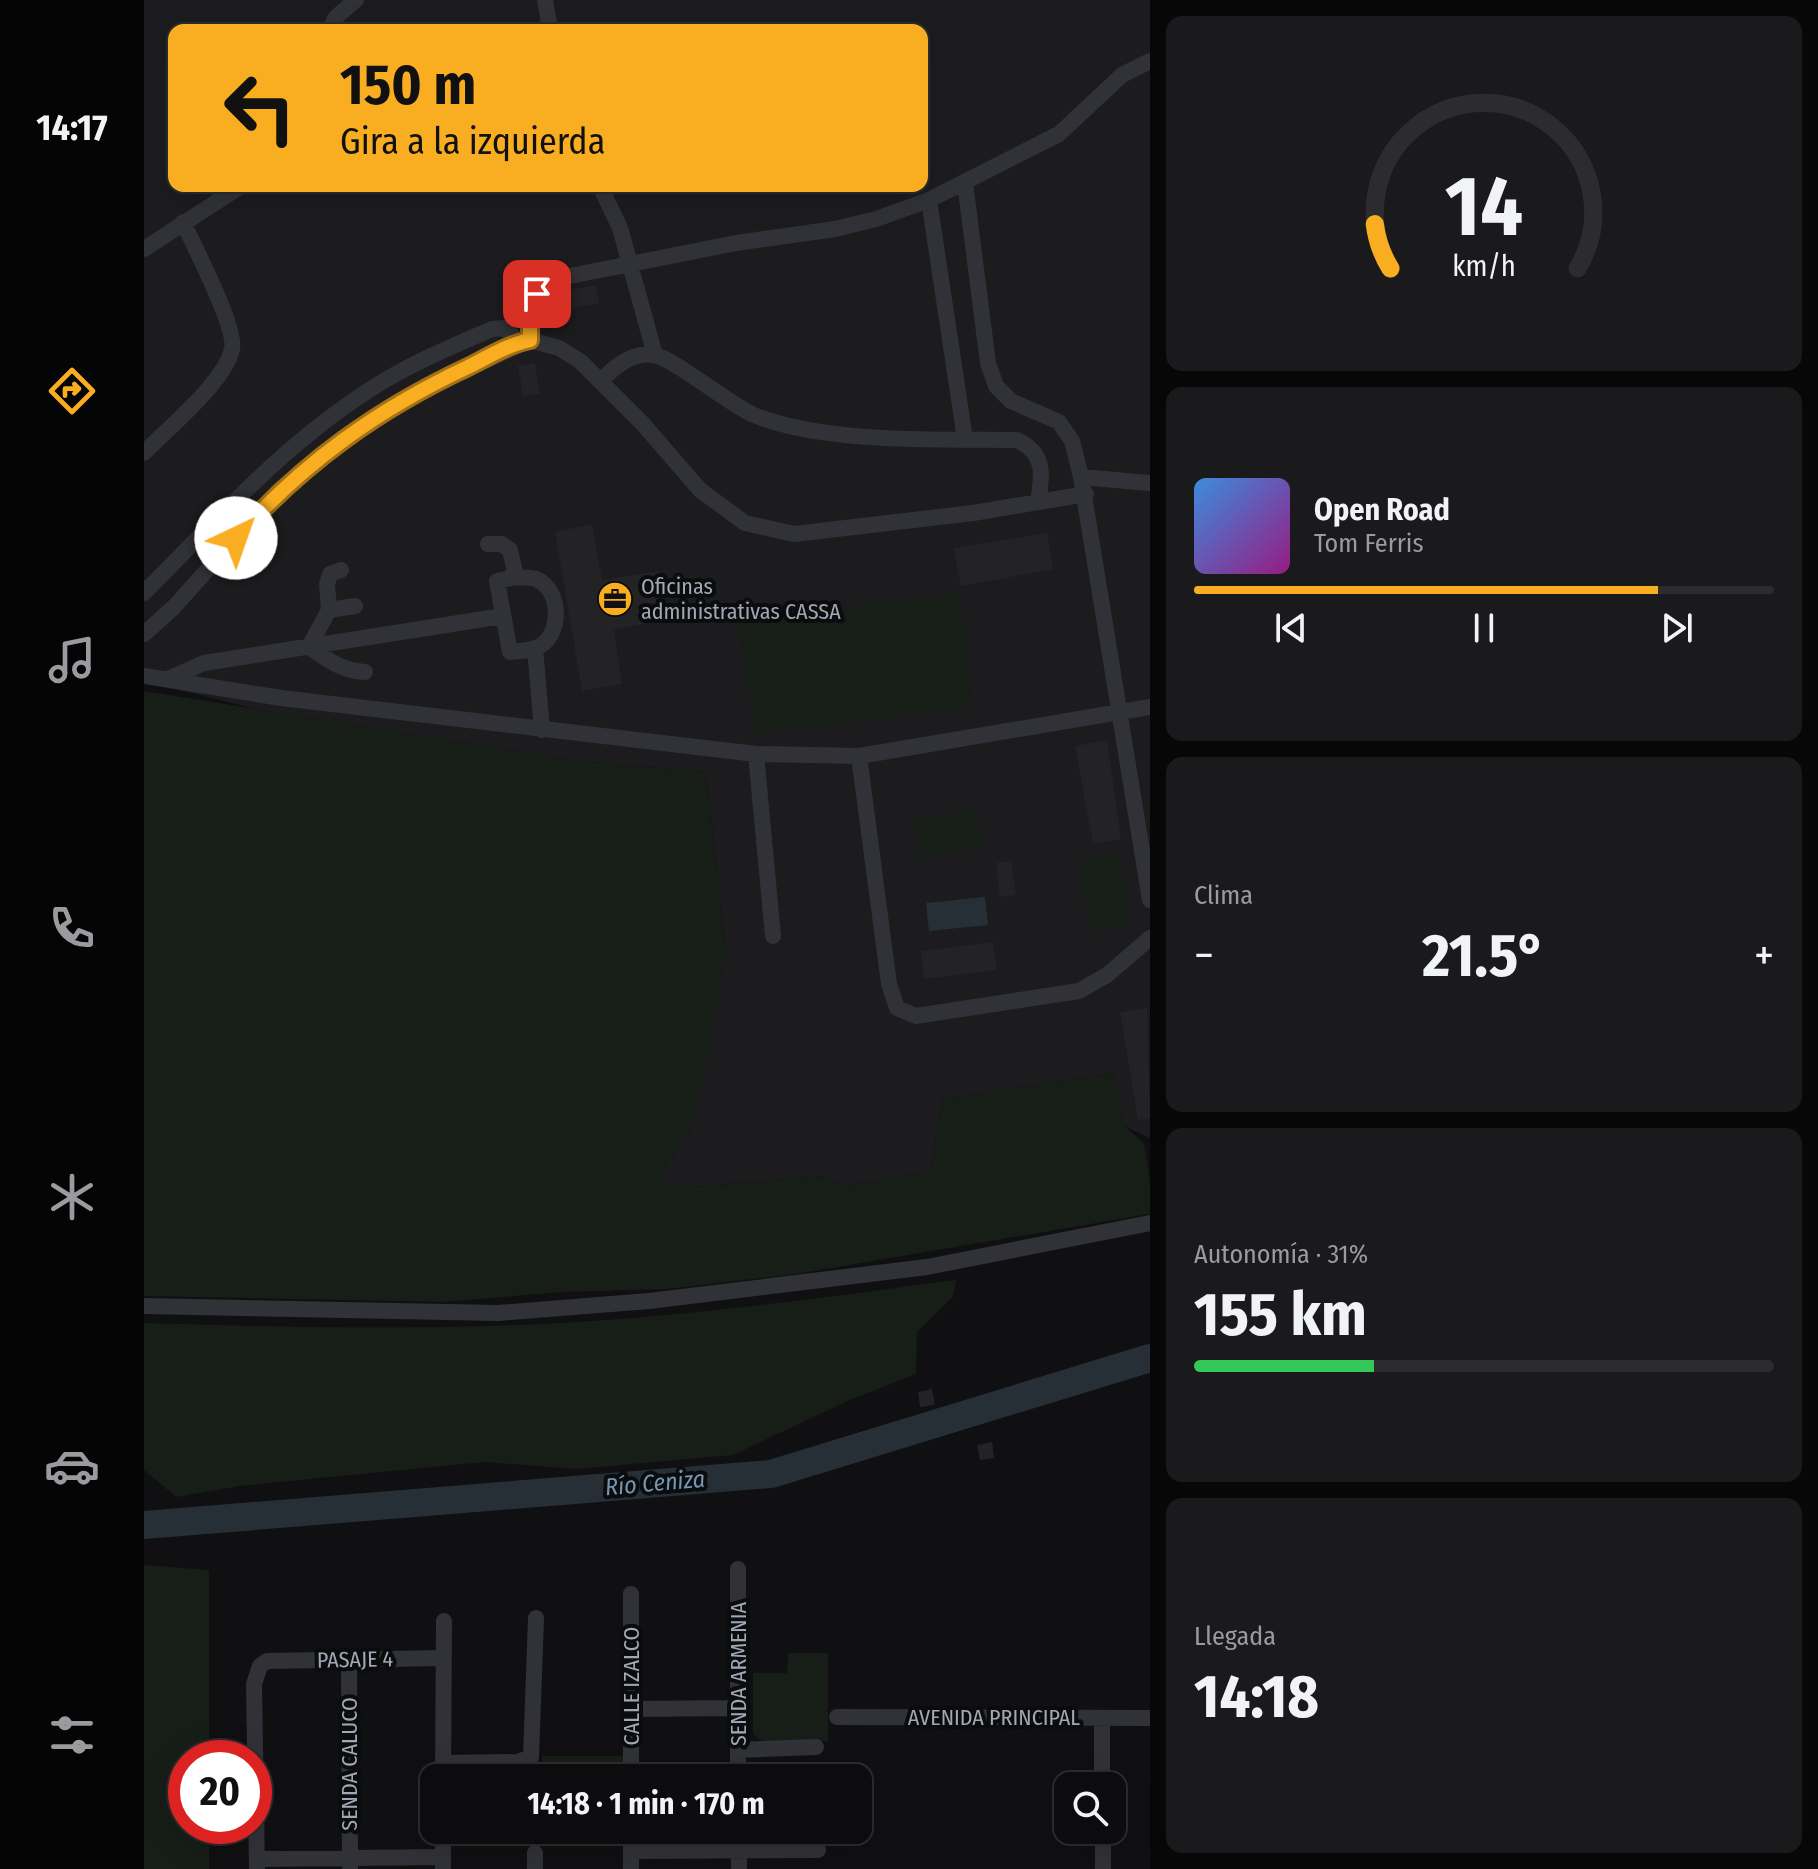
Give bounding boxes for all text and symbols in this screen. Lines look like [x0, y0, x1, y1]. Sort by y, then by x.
text: 150 m [340, 52, 476, 119]
icon: left [208, 56, 312, 160]
text: 14:17 [36, 106, 108, 150]
text: Gira a la izquierda [340, 120, 605, 164]
text: 14 [1445, 157, 1523, 257]
text: km/h [1452, 249, 1516, 284]
pin [503, 260, 571, 328]
icon: arrive [515, 272, 559, 316]
icon: directions [44, 363, 100, 419]
text: Open Road [1314, 492, 1450, 528]
position arrow [194, 496, 278, 580]
text: Tom Ferris [1314, 528, 1424, 559]
place label: Oficinas administrativas CASSA [641, 573, 841, 625]
office icon: Oficinas administrativas CASSA [596, 580, 634, 618]
icon: previous [1269, 606, 1313, 650]
icon: pause [1462, 606, 1506, 650]
icon: next [1655, 606, 1699, 650]
icon: music [44, 632, 100, 688]
text: Clima [1194, 880, 1253, 911]
icon: phone [44, 900, 100, 956]
text: 21.5° [1422, 920, 1546, 992]
text: − [1194, 929, 1214, 982]
text: + [1754, 929, 1774, 982]
icon: climate [44, 1169, 100, 1225]
text: Autonomía · 31% [1194, 1239, 1368, 1270]
text: 155 km [1194, 1279, 1367, 1351]
icon: car [44, 1438, 100, 1494]
water label: Río Ceniza [604, 1465, 706, 1501]
street label: SENDA ARMENIA [725, 1602, 752, 1746]
text: Llegada [1194, 1621, 1276, 1652]
street label: CALLE IZALCO [618, 1627, 645, 1745]
street label: PASAJE 4 [317, 1645, 394, 1674]
text: 14:18 [1194, 1661, 1319, 1733]
street label: SENDA CALUCO [336, 1697, 363, 1831]
street label: AVENIDA PRINCIPAL [908, 1704, 1080, 1731]
icon: filters [44, 1707, 100, 1763]
speed limit sign: 20 [168, 1740, 272, 1844]
map controls [1054, 1772, 1126, 1844]
button: search [1054, 1772, 1126, 1844]
text: 14:18 · 1 min · 170 m [527, 1786, 765, 1822]

